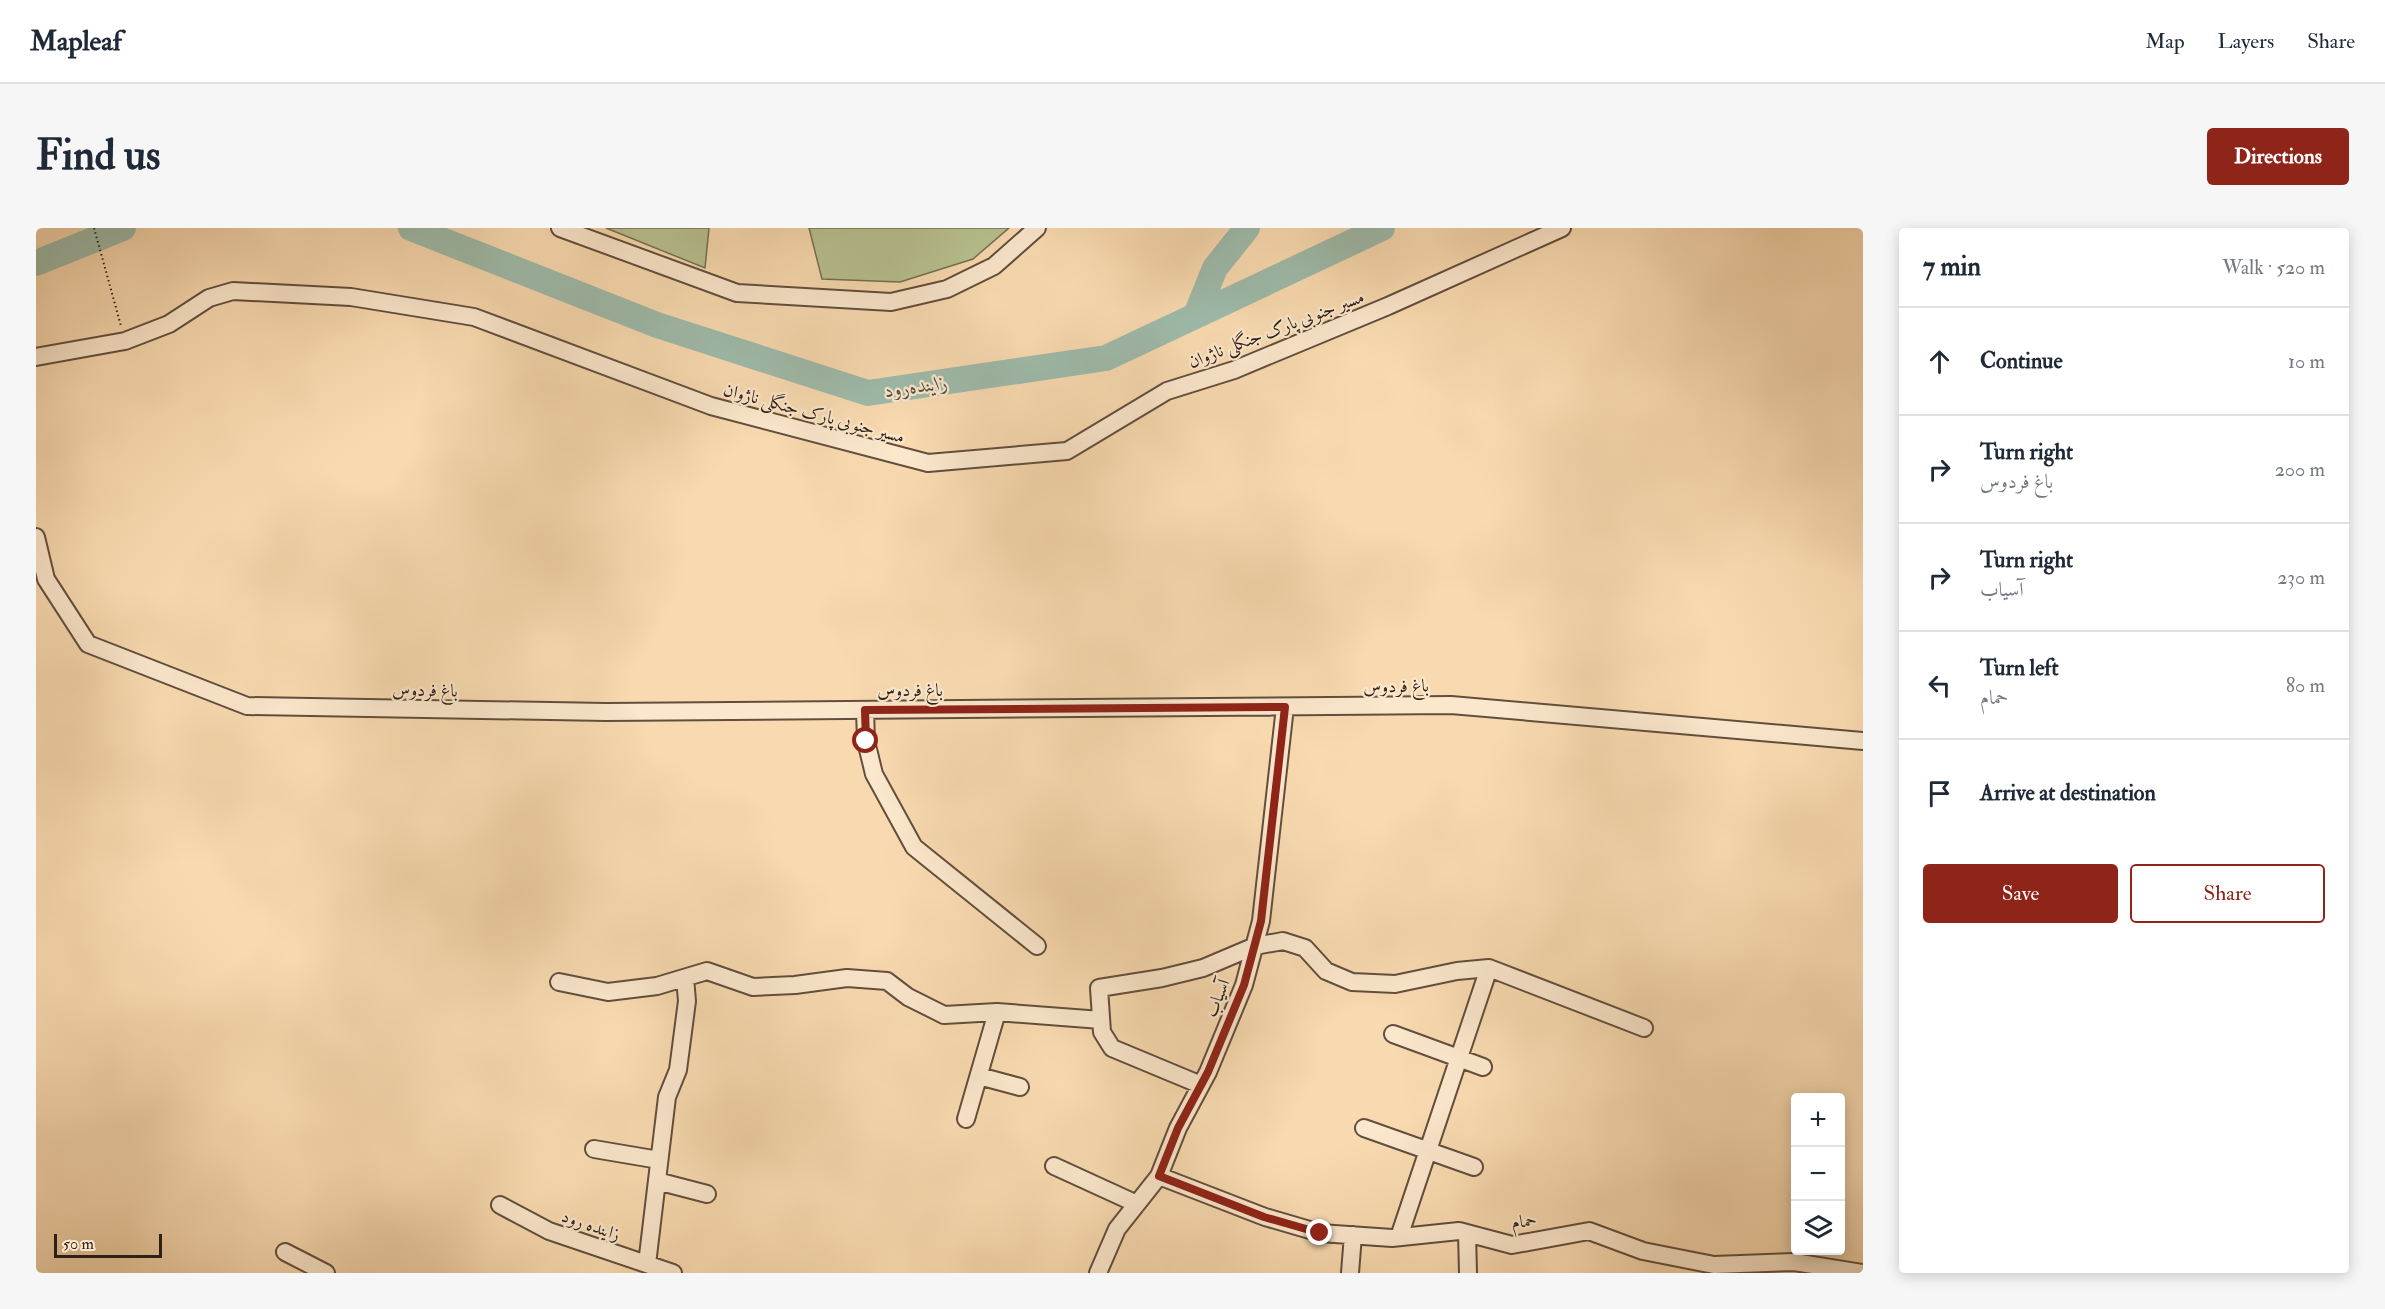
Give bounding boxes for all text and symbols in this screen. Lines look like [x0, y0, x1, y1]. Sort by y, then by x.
text: Mapleaf [30, 24, 122, 59]
text: Map [2145, 28, 2185, 55]
text: Layers [2218, 28, 2274, 55]
text: Share [2307, 28, 2355, 55]
button: Directions [2207, 128, 2349, 185]
text: Find us [36, 130, 160, 182]
text: 7 min [1923, 251, 1981, 283]
text: Walk · 520 m [2222, 255, 2325, 280]
street label: مسیر جنوبی پارک جنگلی ناژوان [1185, 284, 1368, 375]
icon: ahead [1923, 345, 1956, 378]
text: Continue [1980, 347, 2063, 375]
text: 10 m [2288, 349, 2325, 374]
water label: زاینده‌رود [883, 370, 949, 403]
street label: مسیر جنوبی پارک جنگلی ناژوان [720, 377, 907, 450]
text: Turn right [1980, 438, 2073, 466]
icon: right [1923, 453, 1956, 486]
text: 200 m [2275, 457, 2325, 482]
text: باغ فردوس [1980, 469, 2053, 494]
text: Turn right [1980, 546, 2073, 574]
icon: right [1923, 561, 1956, 594]
text: 230 m [2277, 565, 2325, 590]
text: آسیاب [1980, 577, 2024, 602]
text: Turn left [1980, 654, 2059, 682]
icon: left [1923, 669, 1956, 702]
text: 80 m [2286, 673, 2325, 698]
street label: باغ فردوس [1363, 674, 1429, 702]
street label: باغ فردوس [392, 678, 458, 706]
street label: باغ فردوس [877, 679, 943, 705]
text: حمام [1980, 685, 2008, 710]
route start [852, 727, 878, 753]
icon: arrive [1923, 777, 1956, 810]
text: Arrive at destination [1980, 779, 2156, 807]
button: Save [1923, 864, 2118, 923]
button: Share [2130, 864, 2325, 923]
street label: آسیاب [1199, 974, 1236, 1021]
map controls [1791, 1093, 1845, 1255]
button: + [1791, 1093, 1845, 1147]
button: − [1791, 1147, 1845, 1201]
button: layers [1791, 1201, 1845, 1255]
street label: زاینده رود [558, 1205, 623, 1246]
street label: حمام [1510, 1209, 1538, 1238]
route end [1306, 1219, 1332, 1245]
scale bar [54, 1231, 162, 1258]
text: 50 m [63, 1234, 94, 1254]

